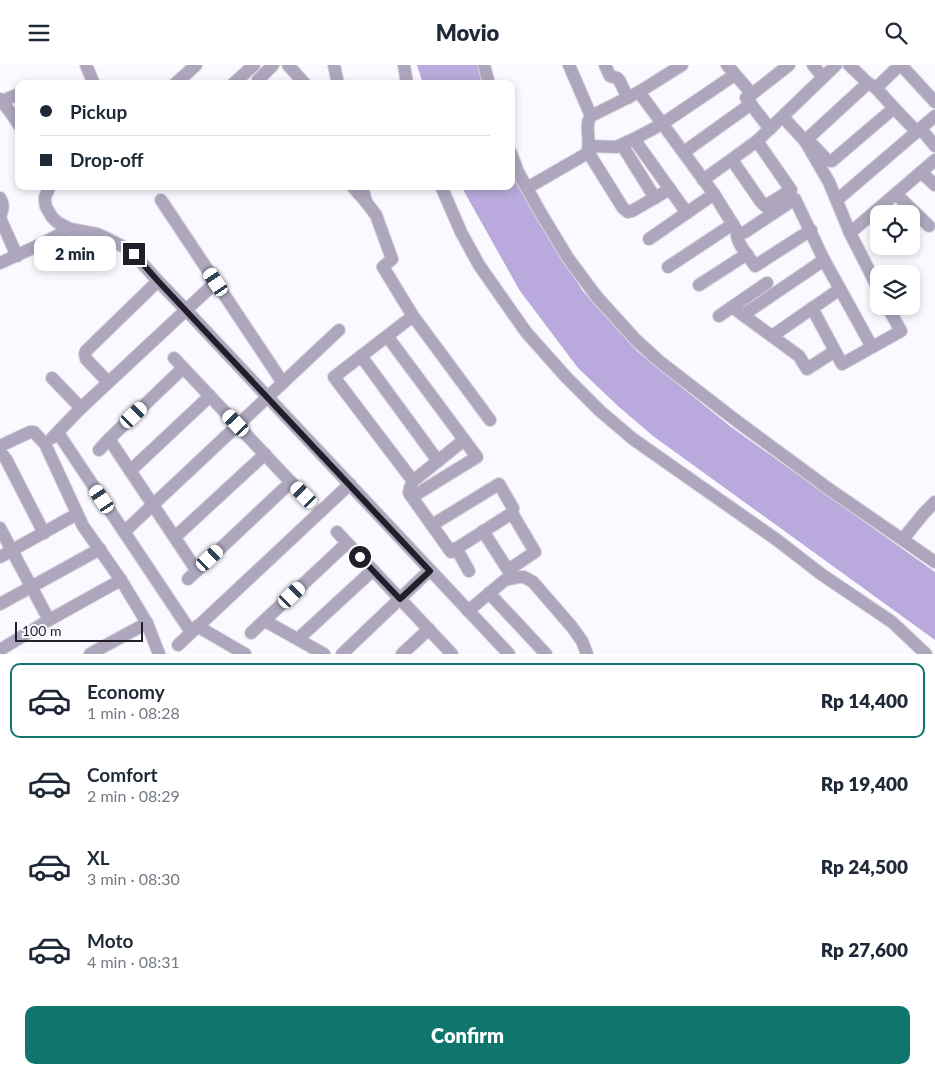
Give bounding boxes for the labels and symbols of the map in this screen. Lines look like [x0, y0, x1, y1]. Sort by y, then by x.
callout: 2 min [34, 237, 116, 271]
route end [123, 243, 145, 265]
car [201, 265, 230, 299]
car [117, 399, 150, 431]
car [220, 407, 251, 439]
car [288, 479, 319, 511]
car [87, 482, 116, 516]
car [193, 542, 226, 574]
route start [349, 546, 371, 568]
car [275, 579, 308, 611]
scale bar [15, 619, 142, 642]

